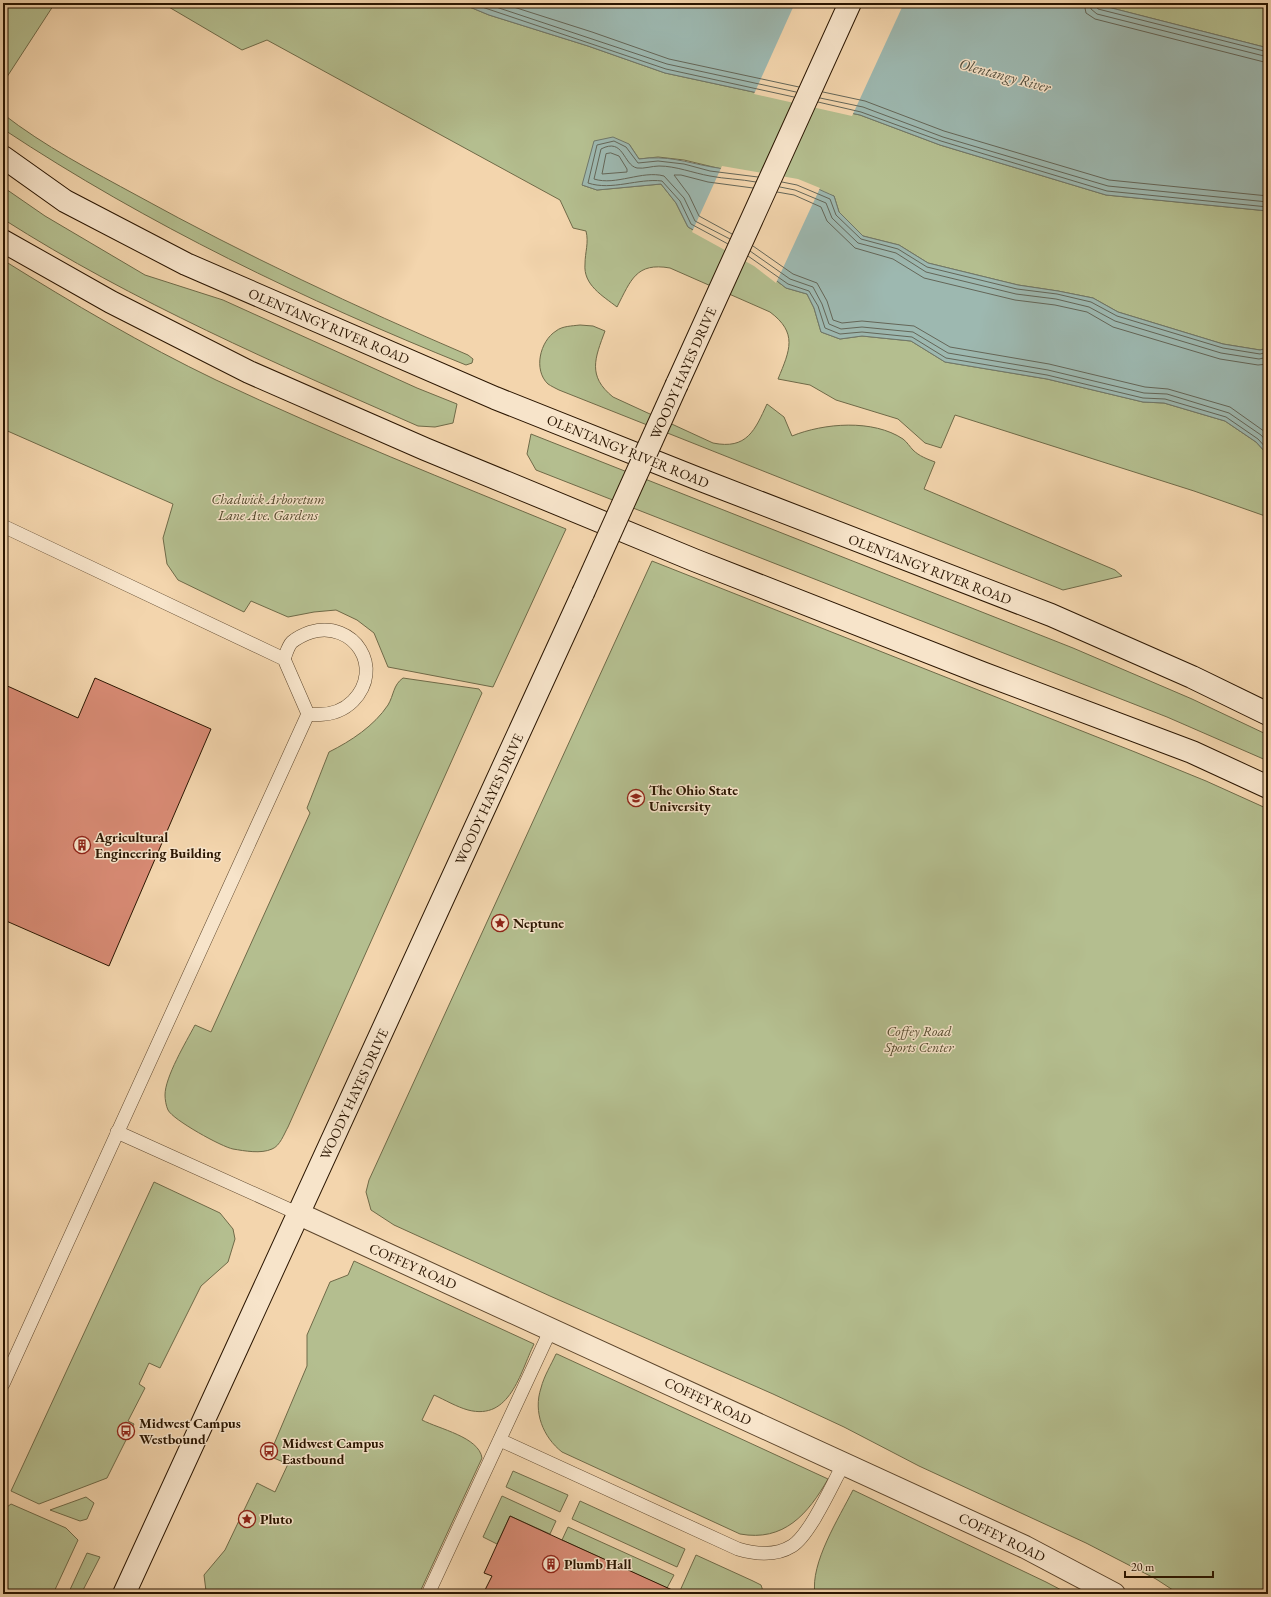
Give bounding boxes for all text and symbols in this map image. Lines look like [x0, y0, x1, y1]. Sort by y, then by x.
water label: Olentangy River [957, 54, 1054, 97]
street label: OLENTANGY RIVER ROAD [246, 284, 413, 368]
street label: WOODY HAYES DRIVE [646, 304, 720, 442]
street label: OLENTANGY RIVER ROAD [544, 410, 712, 492]
park label: Chadwick Arboretum Lane Ave. Gardens [211, 490, 325, 524]
street label: OLENTANGY RIVER ROAD [846, 530, 1014, 609]
street label: WOODY HAYES DRIVE [451, 730, 527, 867]
place label: The Ohio State University [649, 781, 738, 815]
school or university icon: The Ohio State University [626, 788, 646, 808]
place label: Agricultural Engineering Building [94, 828, 222, 862]
building icon: Agricultural Engineering Building [72, 835, 92, 855]
place icon: Neptune [490, 913, 510, 933]
place label: Neptune [513, 914, 564, 932]
park label: Coffey Road Sports Center [883, 1022, 954, 1056]
street label: WOODY HAYES DRIVE [316, 1025, 392, 1162]
street label: COFFEY ROAD [366, 1239, 460, 1294]
street label: COFFEY ROAD [661, 1373, 755, 1429]
place label: Midwest Campus Westbound [139, 1414, 241, 1448]
bus stop icon: Midwest Campus Westbound [116, 1421, 136, 1441]
place label: Midwest Campus Eastbound [282, 1434, 384, 1468]
bus stop icon: Midwest Campus Eastbound [259, 1441, 279, 1461]
street label: COFFEY ROAD [956, 1508, 1049, 1566]
place icon: Pluto [237, 1509, 257, 1529]
place label: Pluto [260, 1510, 292, 1528]
scale bar [1125, 1553, 1213, 1579]
building icon: Plumb Hall [541, 1554, 561, 1574]
place label: Plumb Hall [564, 1555, 631, 1573]
text: 20 m [1131, 1559, 1155, 1575]

